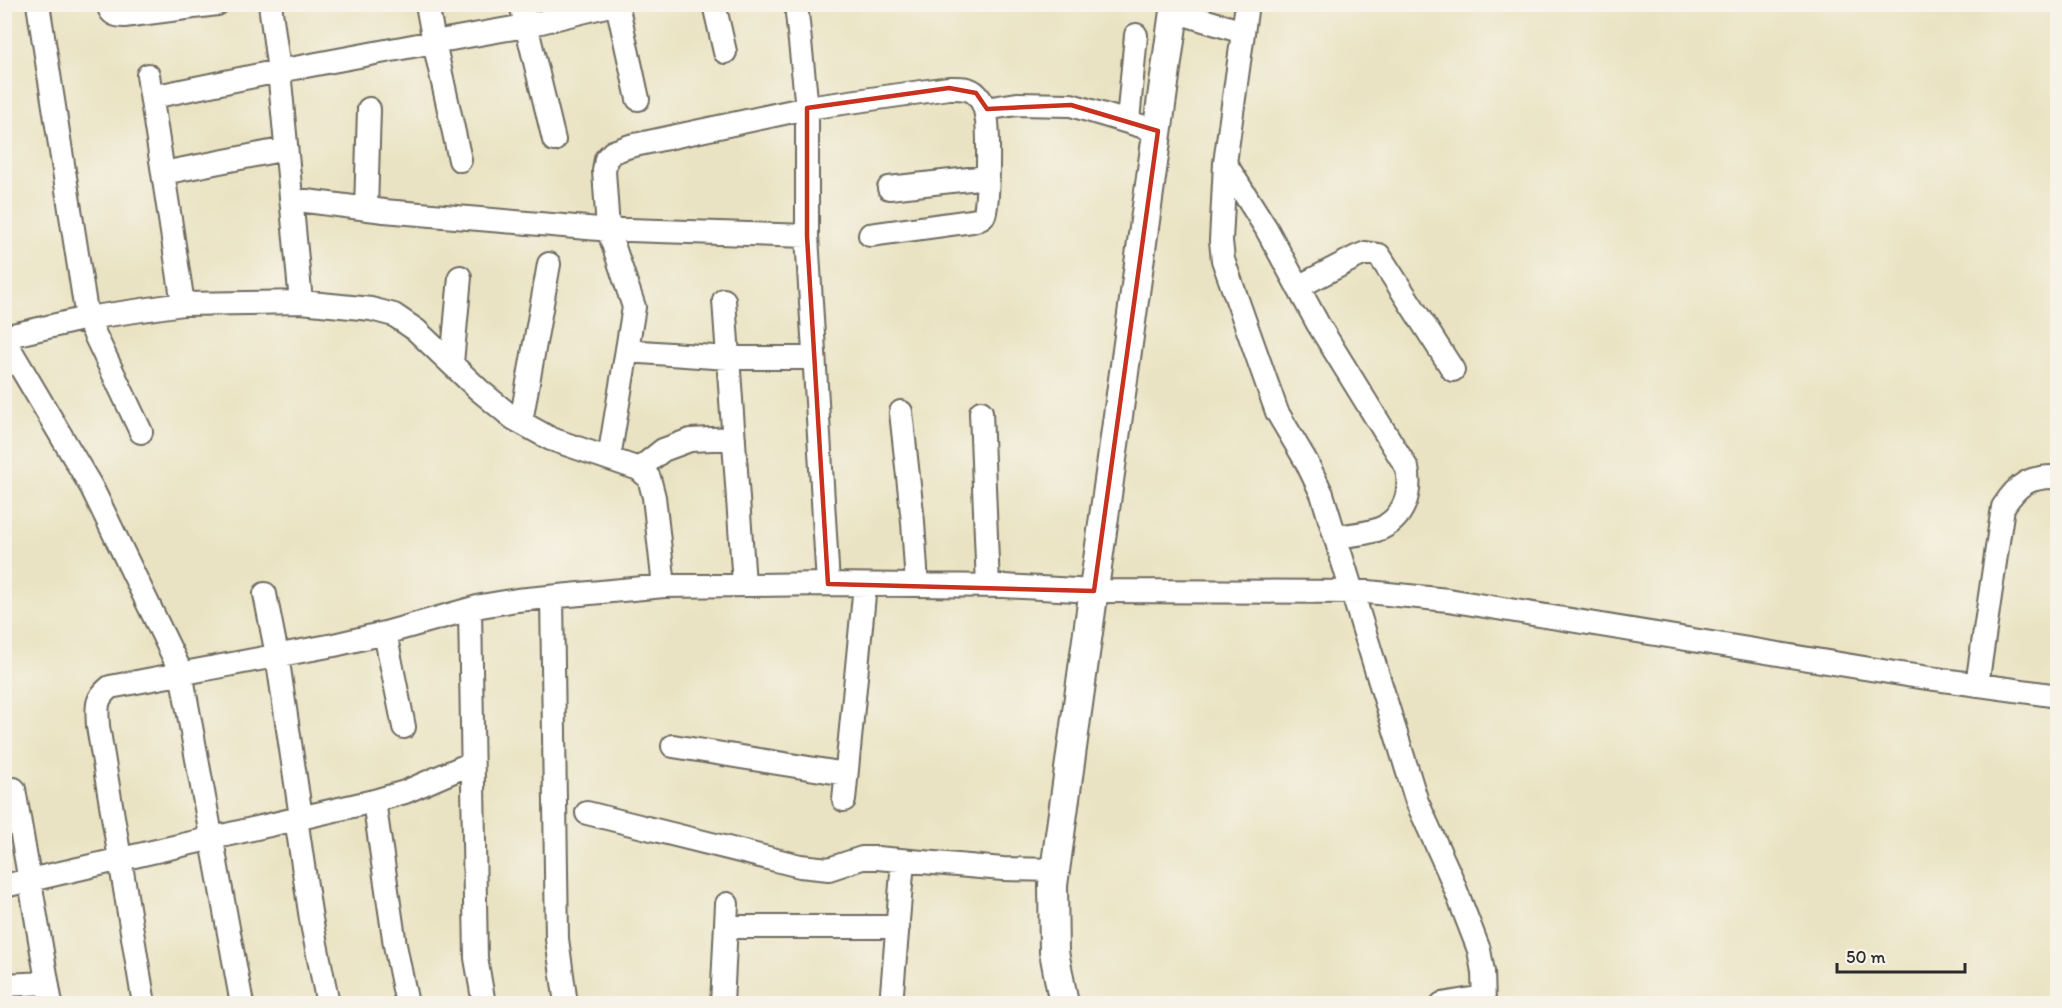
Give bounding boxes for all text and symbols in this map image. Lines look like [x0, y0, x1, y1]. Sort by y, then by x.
scale bar [1837, 936, 1964, 974]
text: 50 m [1846, 946, 1886, 968]

